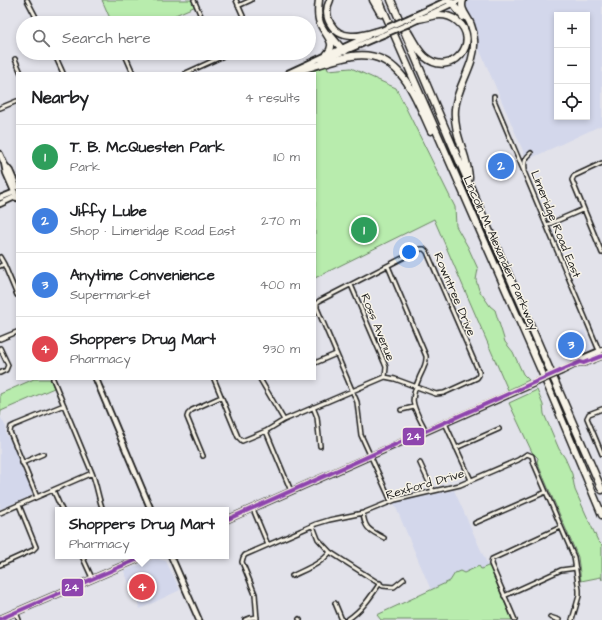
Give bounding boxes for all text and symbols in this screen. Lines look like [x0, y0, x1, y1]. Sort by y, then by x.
map controls [554, 12, 590, 120]
button: + [554, 12, 590, 48]
search box [16, 16, 316, 60]
icon: search [30, 27, 52, 49]
text: Search here [62, 28, 151, 49]
button: − [554, 48, 590, 84]
button: locate [554, 84, 590, 120]
text: Nearby [32, 86, 89, 110]
text: 4 results [245, 89, 300, 107]
text: T. B. McQuesten Park [70, 137, 224, 158]
text: 1 [44, 148, 46, 166]
text: 110 m [273, 148, 300, 166]
pin: 2 [488, 151, 514, 181]
text: Park [70, 158, 100, 176]
street label: Limeridge Road East [525, 168, 585, 281]
street label: Lincoln M. Alexander Parkway [458, 173, 543, 334]
text: Jiffy Lube [70, 201, 147, 222]
text: 2 [41, 212, 49, 230]
text: 270 m [261, 212, 300, 230]
pin: 1 [351, 215, 377, 245]
text: Shop · Limeridge Road East [70, 222, 236, 240]
your location [399, 242, 419, 262]
street label: Rowntree Drive [429, 250, 480, 339]
text: Anytime Convenience [70, 265, 215, 286]
text: 3 [42, 276, 48, 294]
text: 400 m [259, 276, 300, 294]
text: Supermarket [70, 286, 151, 304]
street label: Ross Avenue [356, 291, 399, 364]
text: Shoppers Drug Mart [70, 329, 216, 350]
pin: 3 [558, 330, 584, 360]
text: 4 [41, 340, 49, 358]
text: 930 m [262, 340, 300, 358]
text: Pharmacy [70, 350, 131, 368]
line badge: 24 [402, 427, 425, 446]
text: 24 [406, 429, 421, 444]
street label: Rexford Drive [384, 465, 467, 504]
popup [55, 507, 229, 559]
text: Shoppers Drug Mart [69, 514, 215, 535]
text: Pharmacy [69, 535, 130, 553]
pin: 4 [129, 572, 155, 602]
line badge: 24 [61, 578, 84, 597]
text: 24 [64, 580, 79, 595]

